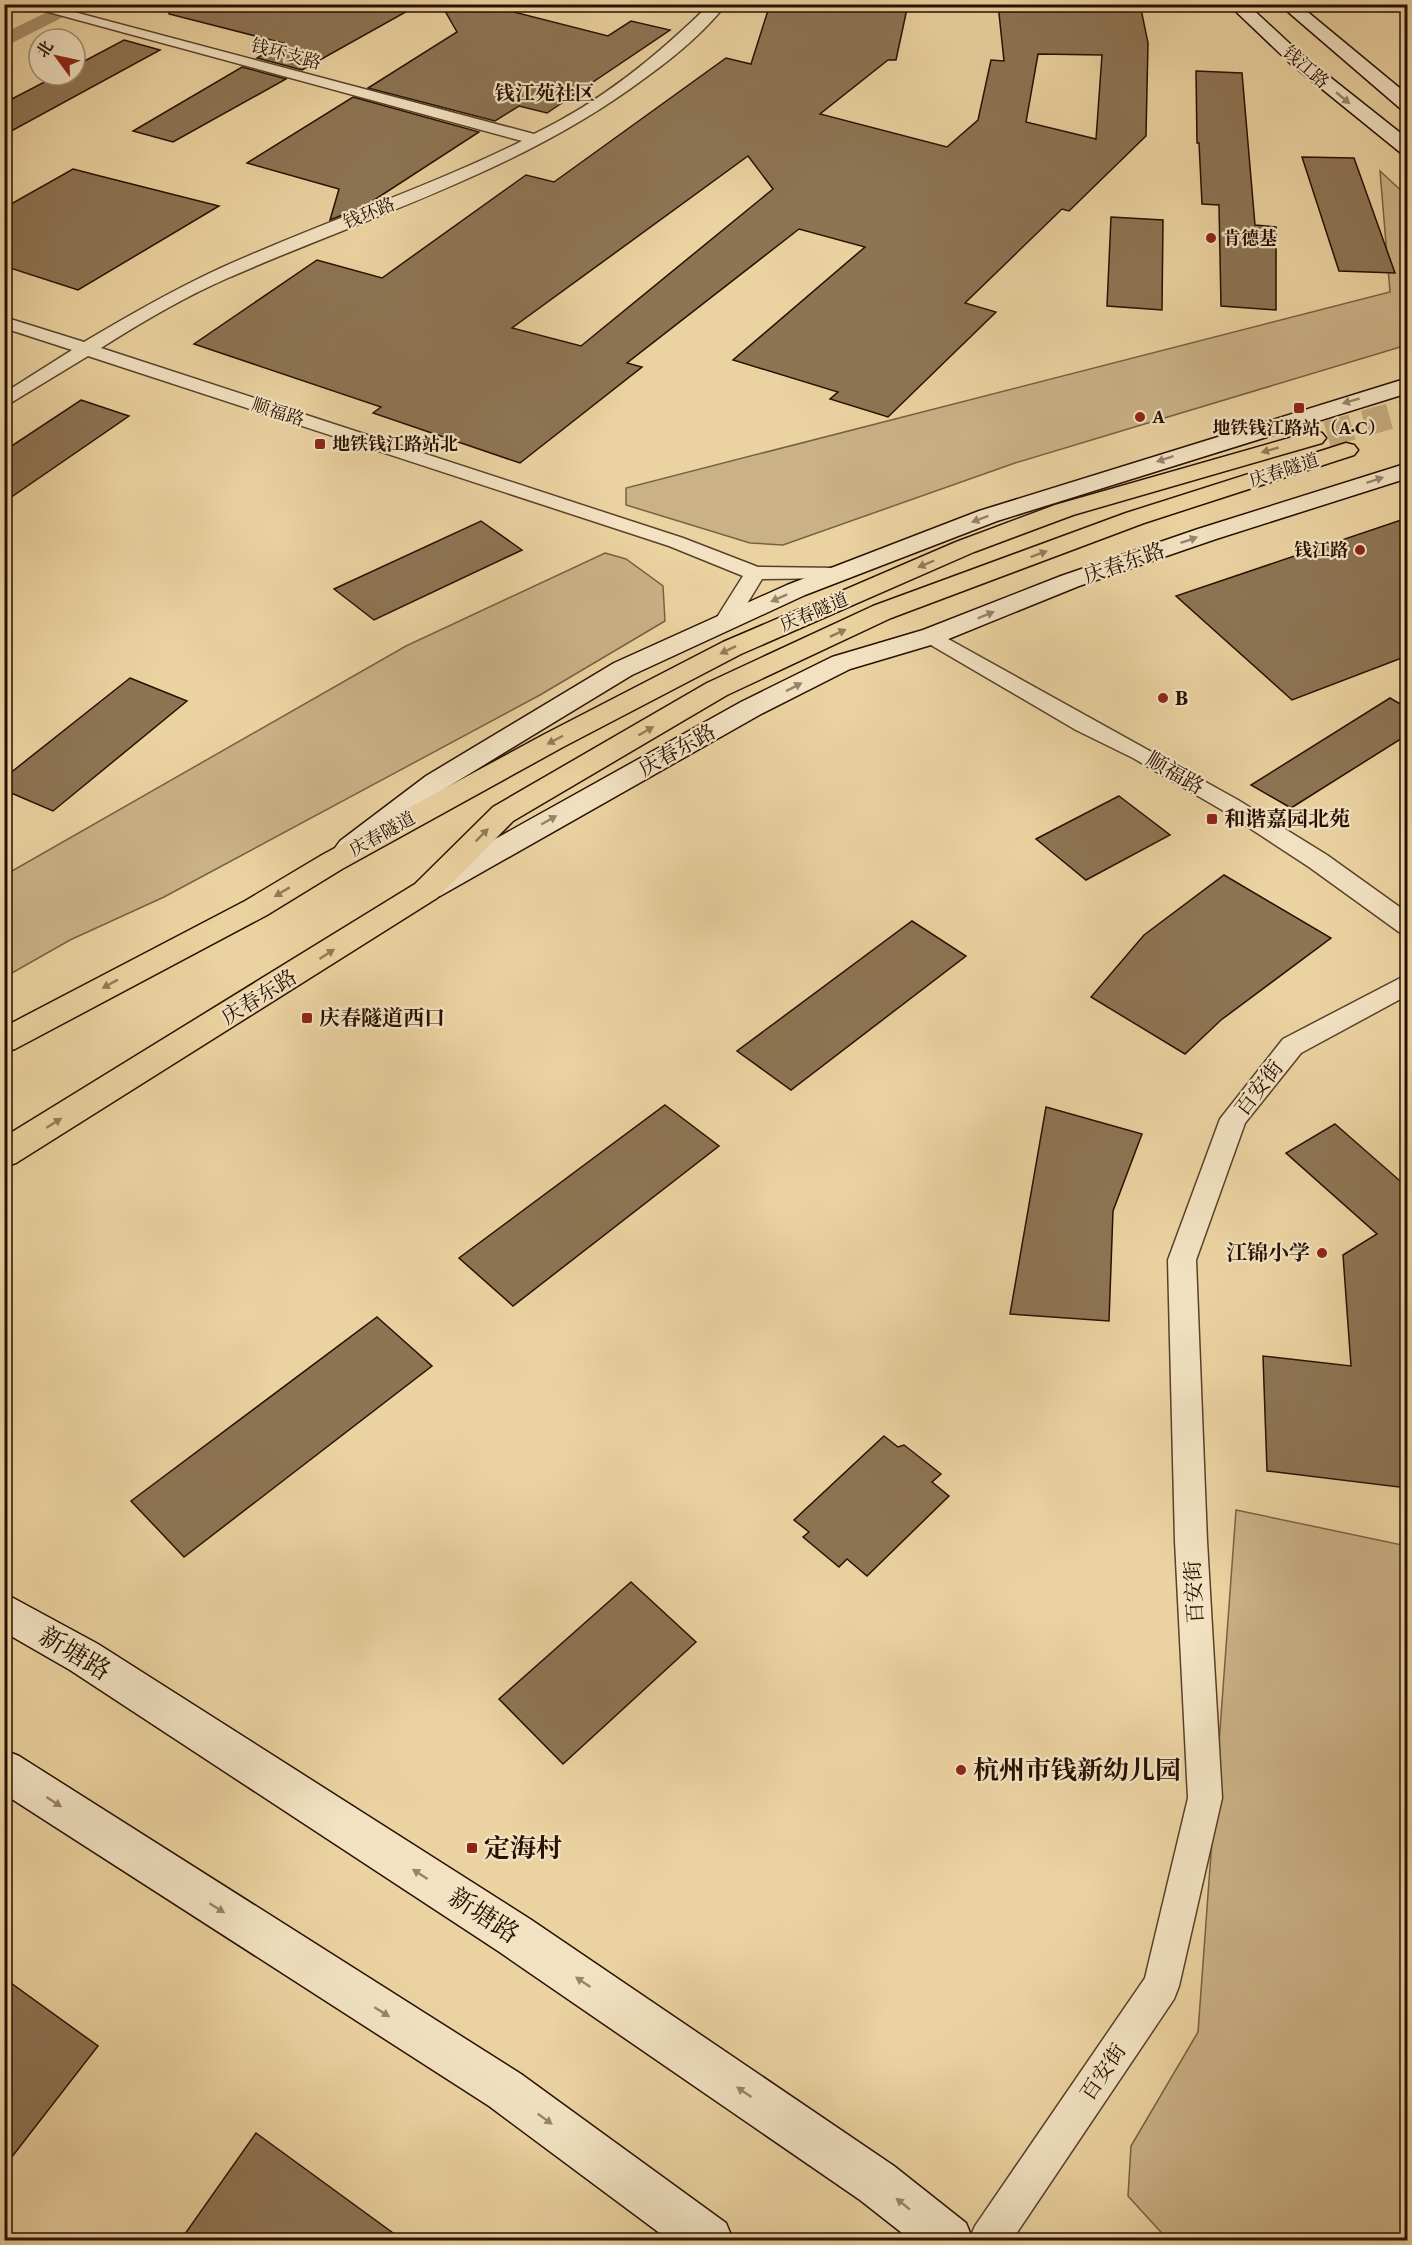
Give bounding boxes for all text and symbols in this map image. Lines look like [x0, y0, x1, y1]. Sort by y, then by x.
north arrow [27, 27, 87, 87]
street label: 钱环支路 [248, 33, 324, 74]
text: 北 [32, 37, 58, 62]
street label: 钱江路 [1278, 40, 1334, 93]
district label: 钱江苑社区 [495, 80, 595, 106]
one-way arrow [1335, 92, 1351, 105]
street label: 钱环路 [339, 192, 398, 233]
place label: 肯德基 [1223, 226, 1277, 249]
marker: 肯德基 [1204, 231, 1218, 245]
street label: 顺福路 [249, 392, 307, 431]
one-way arrow [1342, 397, 1360, 406]
marker: 地铁钱江路站（A·C） [1292, 401, 1306, 415]
place label: A [1151, 405, 1166, 428]
marker: A [1133, 410, 1147, 424]
place label: 地铁钱江路站（A·C） [1212, 416, 1386, 439]
place label: 地铁钱江路站北 [332, 432, 458, 455]
marker: 地铁钱江路站北 [313, 437, 327, 451]
one-way arrow [1261, 446, 1279, 455]
street label: 庆春隧道 [1246, 447, 1322, 492]
one-way arrow [1156, 455, 1174, 464]
one-way arrow [1366, 475, 1384, 484]
one-way arrow [970, 514, 988, 524]
one-way arrow [1180, 535, 1198, 544]
street label: 庆春东路 [1080, 536, 1168, 589]
place label: 钱江路 [1294, 538, 1348, 561]
marker: 钱江路 [1353, 543, 1367, 557]
one-way arrow [1030, 548, 1048, 558]
one-way arrow [917, 559, 935, 569]
street label: 庆春隧道 [776, 587, 851, 636]
one-way arrow [769, 593, 787, 603]
one-way arrow [978, 610, 996, 620]
one-way arrow [830, 628, 847, 637]
one-way arrow [720, 645, 737, 655]
one-way arrow [786, 682, 803, 691]
place label: B [1175, 684, 1188, 711]
marker: B [1156, 691, 1170, 705]
street label: 庆春东路 [633, 717, 720, 782]
one-way arrow [638, 726, 655, 736]
one-way arrow [546, 735, 563, 745]
street label: 顺福路 [1141, 745, 1209, 800]
place label: 和谐嘉园北苑 [1224, 805, 1350, 832]
street label: 庆春隧道 [345, 806, 419, 861]
marker: 和谐嘉园北苑 [1205, 812, 1219, 826]
one-way arrow [541, 815, 558, 825]
one-way arrow [474, 828, 488, 842]
one-way arrow [274, 887, 290, 898]
one-way arrow [319, 949, 335, 960]
street label: 庆春东路 [216, 963, 302, 1030]
one-way arrow [101, 979, 118, 989]
place label: 庆春隧道西口 [319, 1004, 445, 1031]
marker: 庆春隧道西口 [300, 1011, 314, 1025]
street label: 百安街 [1229, 1055, 1289, 1121]
one-way arrow [46, 1118, 62, 1129]
place label: 江锦小学 [1226, 1239, 1310, 1266]
marker: 江锦小学 [1315, 1246, 1329, 1260]
street label: 百安街 [1178, 1560, 1209, 1624]
street label: 新塘路 [33, 1618, 117, 1688]
place label: 杭州市钱新幼儿园 [973, 1753, 1181, 1787]
marker: 杭州市钱新幼儿园 [954, 1763, 968, 1777]
one-way arrow [45, 1796, 62, 1807]
place label: 定海村 [484, 1831, 562, 1865]
marker: 定海村 [465, 1841, 479, 1855]
one-way arrow [412, 1869, 428, 1880]
street label: 新塘路 [442, 1879, 526, 1951]
one-way arrow [209, 1902, 225, 1913]
one-way arrow [575, 1976, 591, 1988]
one-way arrow [374, 2006, 390, 2017]
street label: 百安街 [1074, 2038, 1131, 2105]
one-way arrow [736, 2086, 752, 2098]
one-way arrow [536, 2113, 552, 2125]
one-way arrow [895, 2197, 911, 2210]

